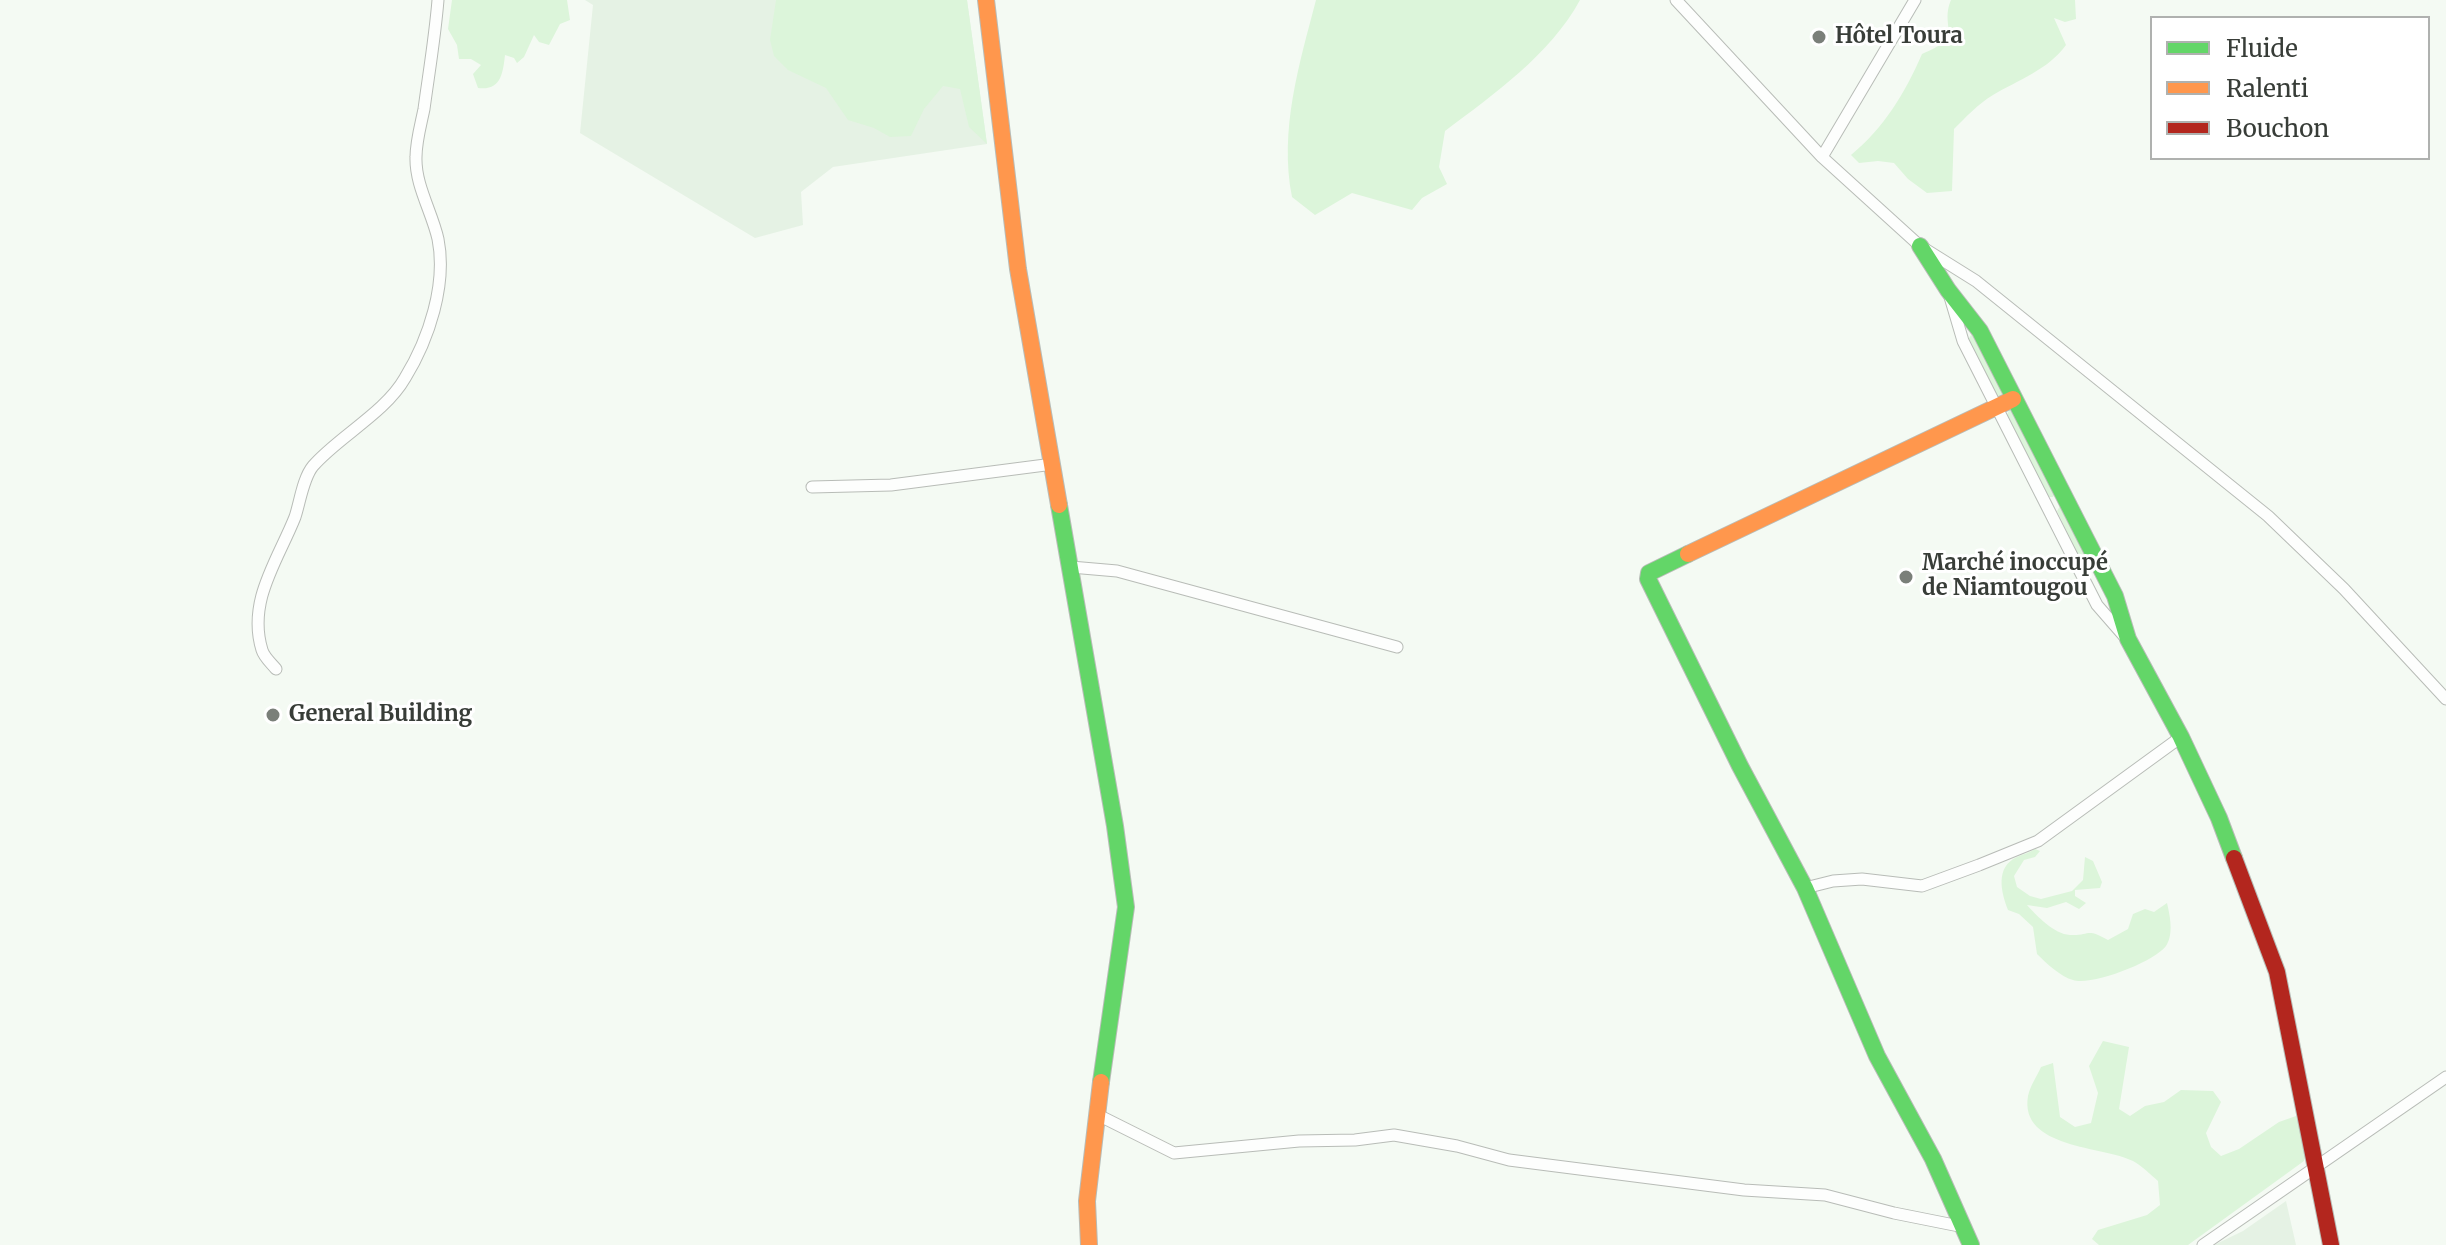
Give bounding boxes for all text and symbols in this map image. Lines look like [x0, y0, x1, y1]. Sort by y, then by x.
legend [2150, 16, 2430, 160]
place label: Hôtel Toura [1835, 24, 1963, 50]
marker: Hôtel Toura [1810, 28, 1828, 46]
text: Fluide [2226, 33, 2298, 64]
text: Ralenti [2226, 73, 2309, 104]
text: Bouchon [2226, 113, 2329, 144]
place label: Marché inoccupé de Niamtougou [1922, 551, 2108, 602]
marker: Marché inoccupé de Niamtougou [1897, 568, 1915, 586]
place label: General Building [289, 702, 472, 728]
marker: General Building [264, 706, 282, 724]

